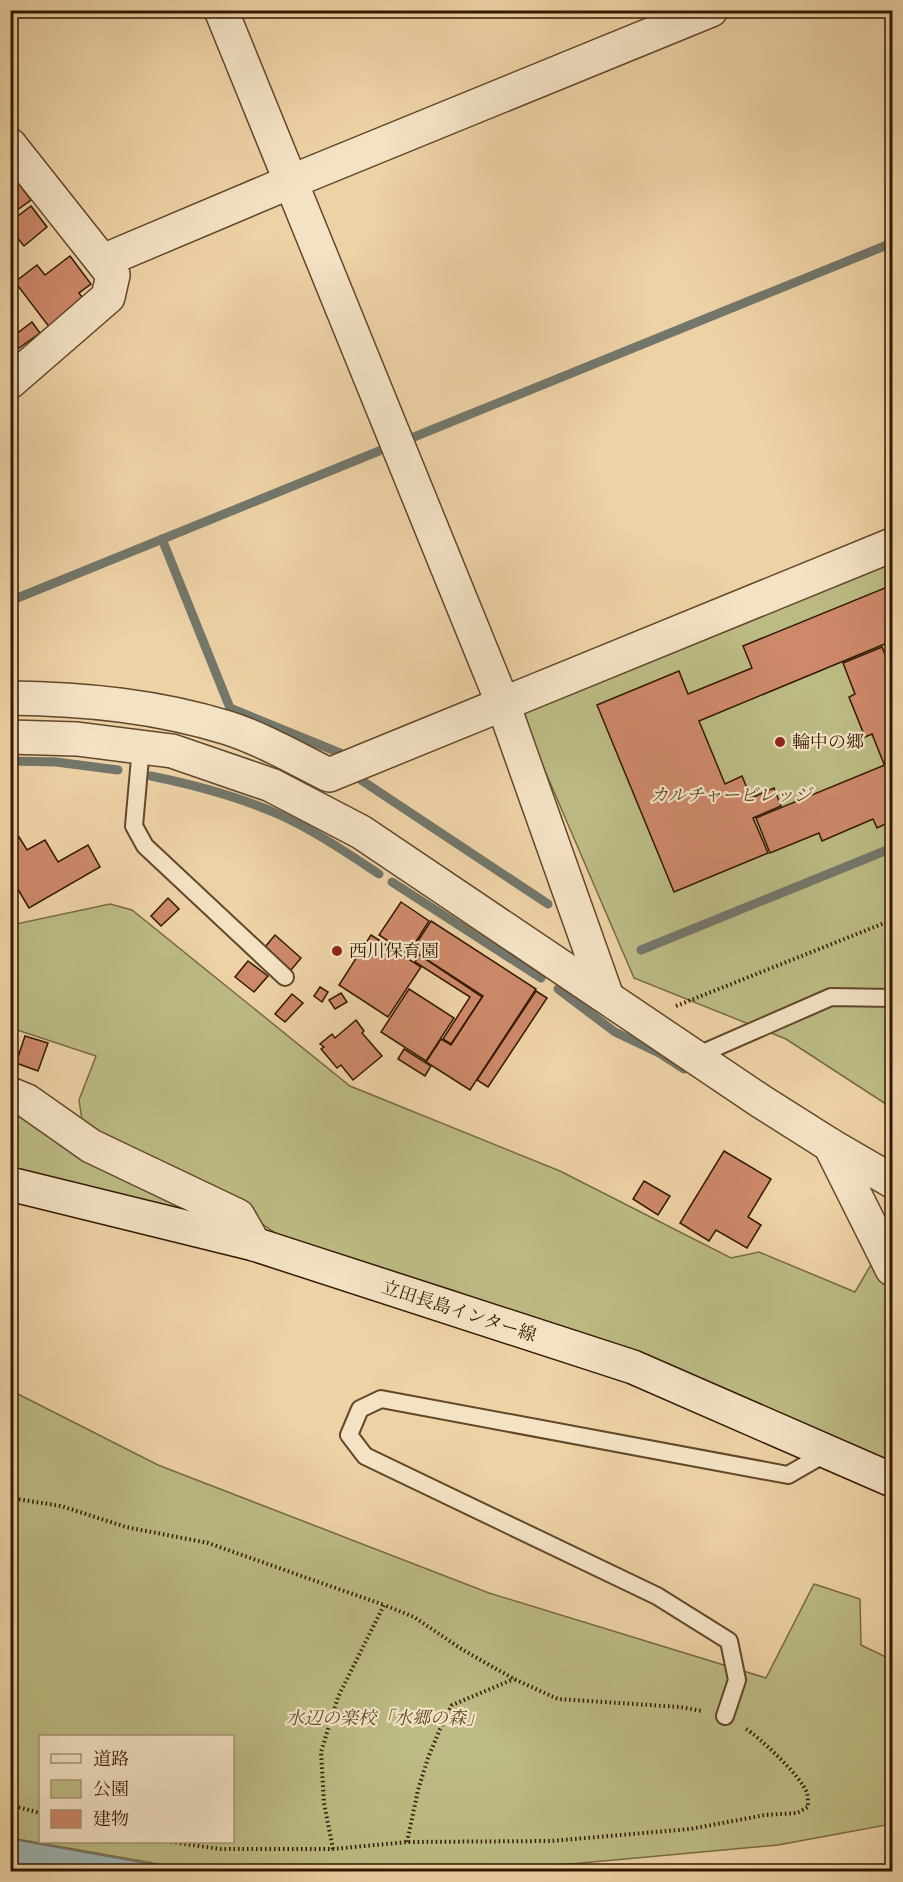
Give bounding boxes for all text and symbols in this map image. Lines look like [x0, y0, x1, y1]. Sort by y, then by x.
place label: 輪中の郷 [792, 731, 864, 754]
marker: 輪中の郷 [773, 735, 787, 749]
park label: カルチャービレッジ [650, 784, 814, 807]
place label: 西川保育園 [349, 940, 439, 963]
marker: 西川保育園 [330, 944, 344, 958]
street label: 立田長島インター線 [379, 1276, 539, 1347]
park label: 水辺の楽校「水郷の森」 [286, 1707, 484, 1730]
legend [39, 1735, 234, 1843]
text: 道路 [93, 1748, 129, 1771]
text: 公園 [93, 1778, 129, 1801]
text: 建物 [93, 1808, 129, 1831]

